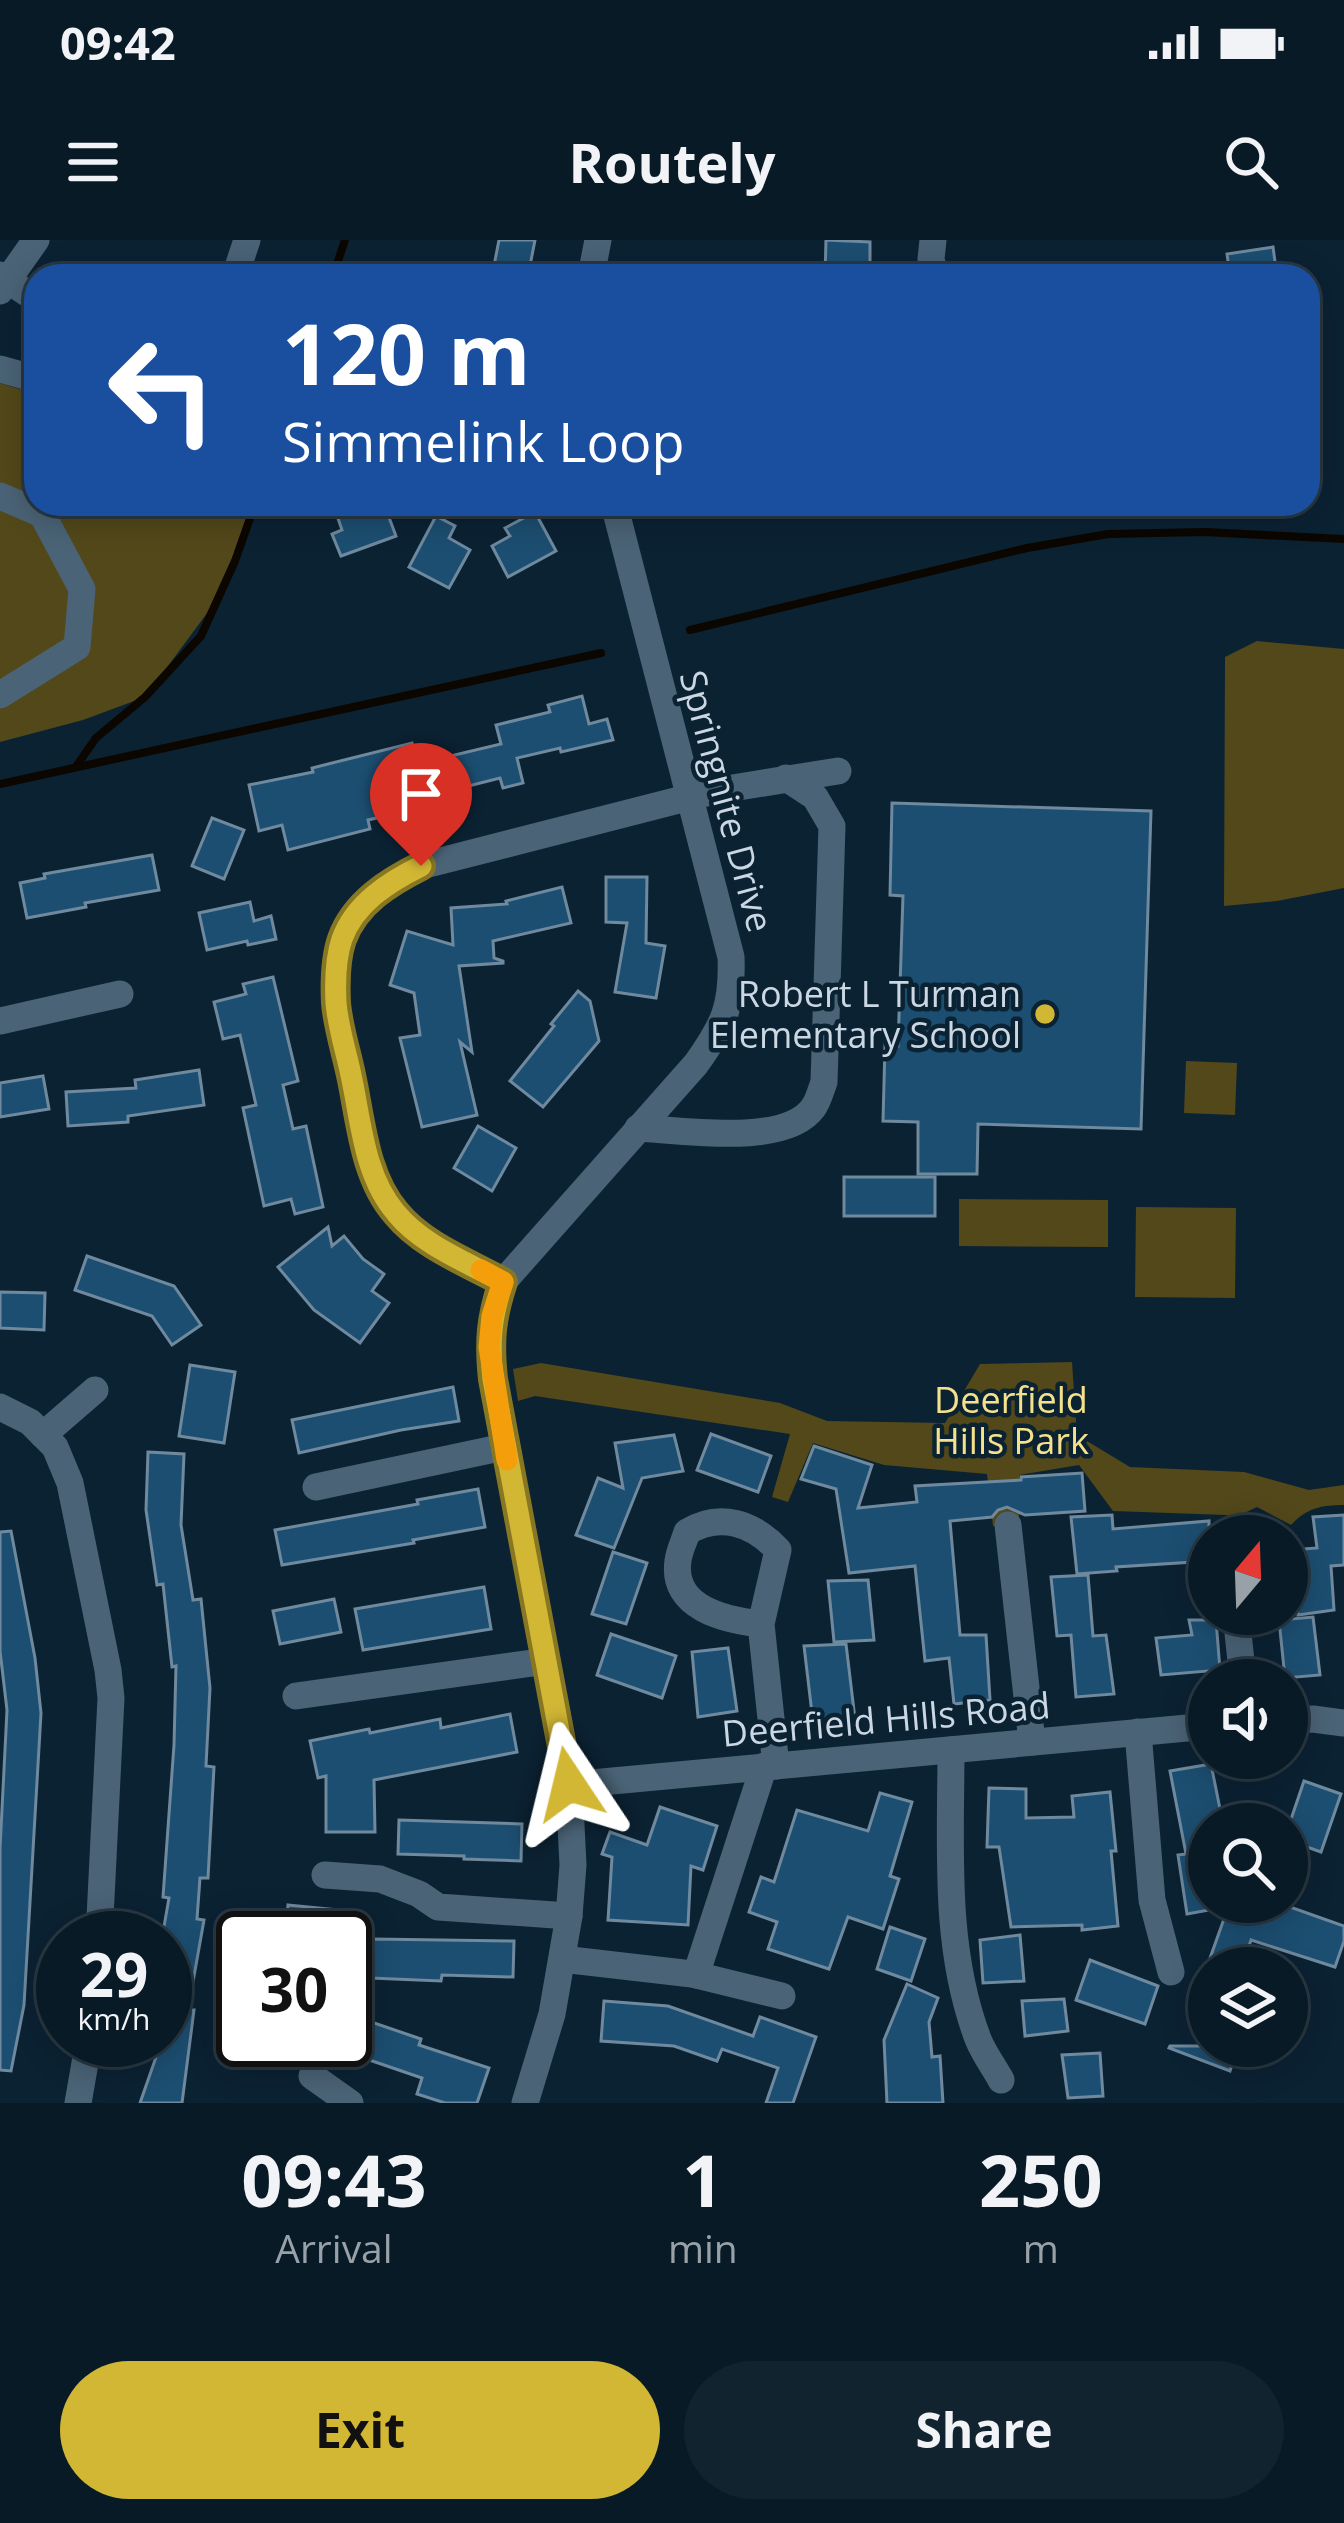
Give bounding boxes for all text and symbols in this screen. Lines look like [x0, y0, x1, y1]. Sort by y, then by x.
text: 09:42 [60, 12, 176, 73]
text: Routely [568, 125, 776, 199]
icon: menu [60, 129, 126, 195]
icon: search [1218, 129, 1284, 195]
text: 120 m [282, 295, 530, 410]
icon: left [84, 312, 240, 468]
text: Simmelink Loop [282, 404, 685, 478]
street label: Springnite Drive [669, 665, 785, 937]
pin [370, 743, 472, 866]
icon: arrive [388, 761, 454, 827]
place label: Robert L Turman Elementary School [710, 969, 1021, 1059]
marker: Robert L Turman Elementary School [1032, 1001, 1058, 1027]
park label: Deerfield Hills Park [933, 1375, 1089, 1465]
north arrow [1188, 1515, 1308, 1635]
map controls [1188, 1515, 1308, 2067]
button: sound [1188, 1659, 1308, 1779]
street label: Deerfield Hills Road [720, 1680, 1052, 1758]
position arrow [506, 1721, 632, 1847]
button: search [1188, 1803, 1308, 1923]
speed limit sign: 30 [216, 1911, 372, 2067]
text: 29 [80, 1933, 148, 2015]
button: layers [1188, 1947, 1308, 2067]
text: km/h [78, 1998, 150, 2039]
text: 09:43 [241, 2130, 427, 2228]
text: 1 [682, 2130, 723, 2228]
text: 250 [979, 2130, 1103, 2228]
text: Arrival [275, 2221, 393, 2274]
text: min [668, 2221, 738, 2274]
text: m [1023, 2221, 1059, 2274]
button: Exit [60, 2361, 660, 2499]
button: Share [684, 2361, 1284, 2499]

